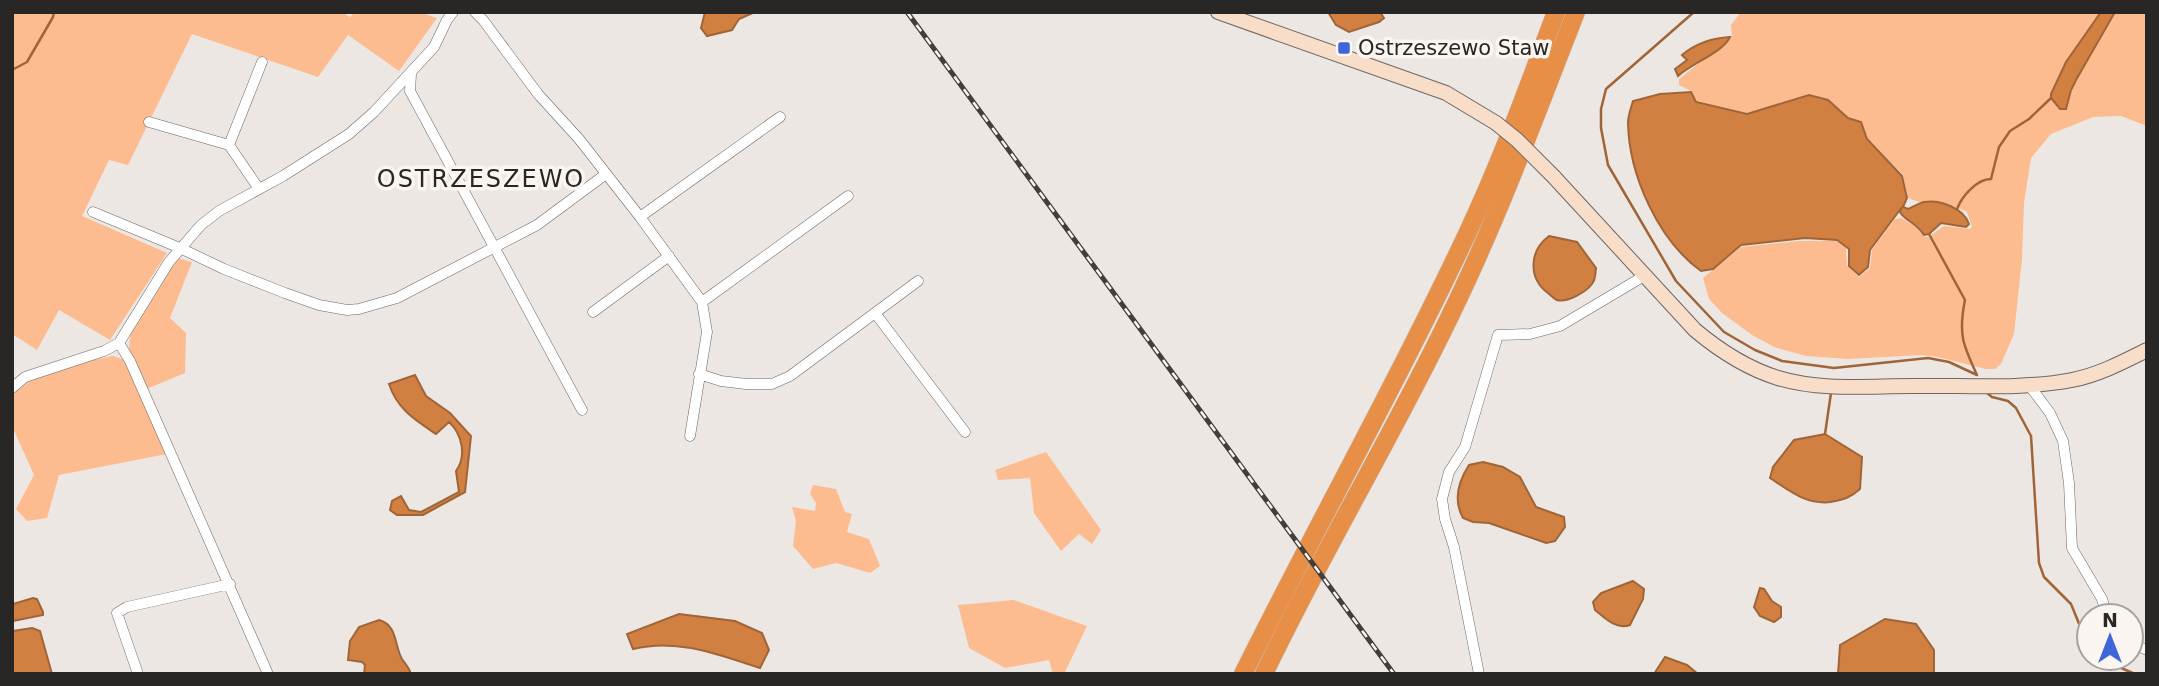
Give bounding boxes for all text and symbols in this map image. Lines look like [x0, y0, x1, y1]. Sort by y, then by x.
place label: Ostrzeszewo Staw [1358, 36, 1549, 60]
marker: Ostrzeszewo Staw [1336, 40, 1352, 56]
district label: OSTRZESZEWO [377, 165, 585, 193]
north arrow [2075, 602, 2145, 672]
text: N [2102, 609, 2118, 631]

